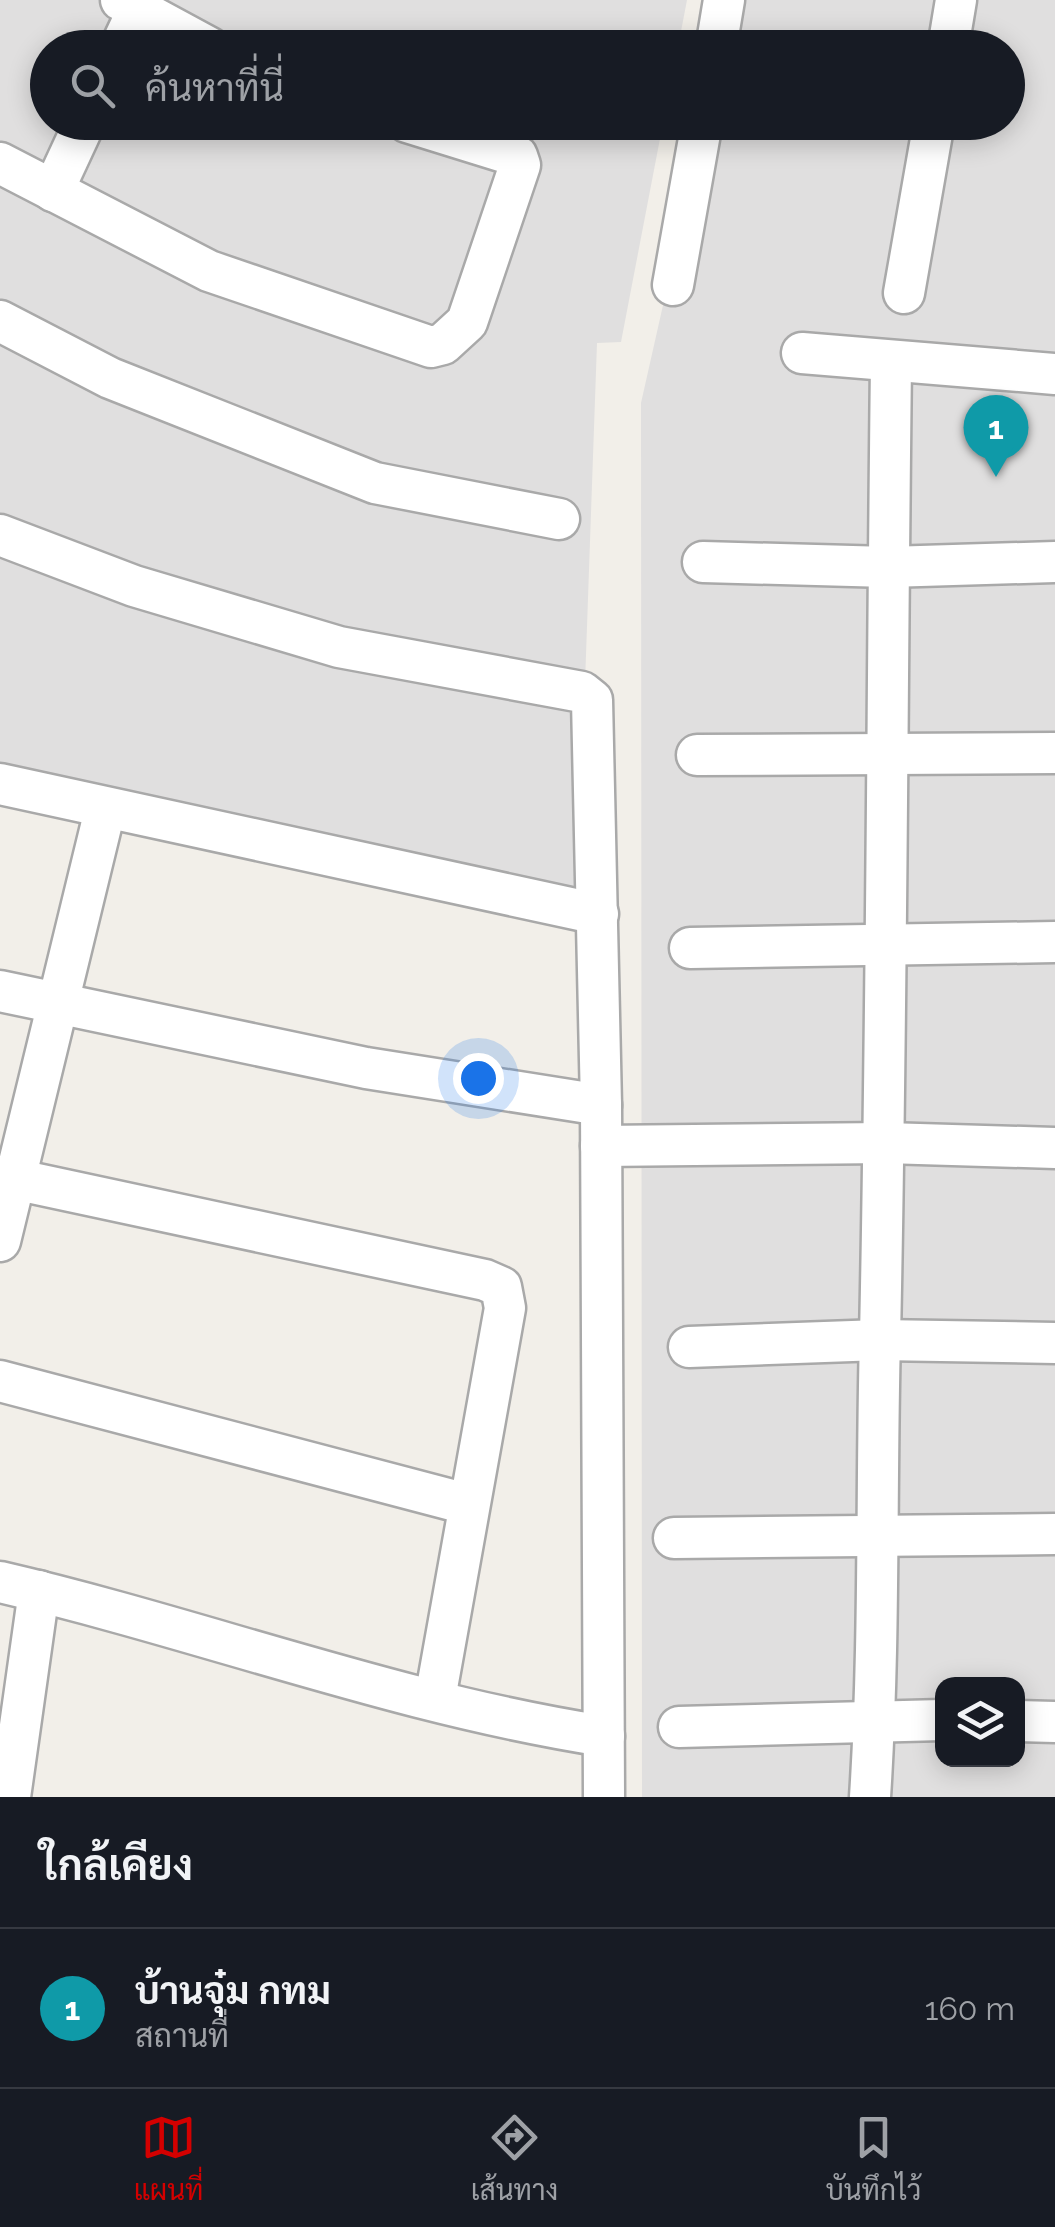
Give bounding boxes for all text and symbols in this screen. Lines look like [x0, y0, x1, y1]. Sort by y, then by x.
search box [30, 30, 1025, 140]
icon: search [65, 58, 120, 113]
text: ค้นหาที่นี่ [145, 65, 284, 110]
pin: 1 [964, 394, 1028, 477]
your location [453, 1053, 504, 1104]
map controls [935, 1677, 1025, 1767]
button: layers [935, 1677, 1025, 1767]
text: ใกล้เคียง [40, 1841, 193, 1890]
text: บ้านจุ๋ม กทม [135, 1968, 331, 2013]
text: 1 [65, 1990, 80, 2027]
text: 160 m [925, 1990, 1015, 2027]
text: สถานที่ [135, 2017, 229, 2054]
tab: แผนที่ [134, 2110, 204, 2207]
tab: เส้นทาง [471, 2110, 558, 2207]
tab: บันทึกไว้ [826, 2110, 921, 2207]

